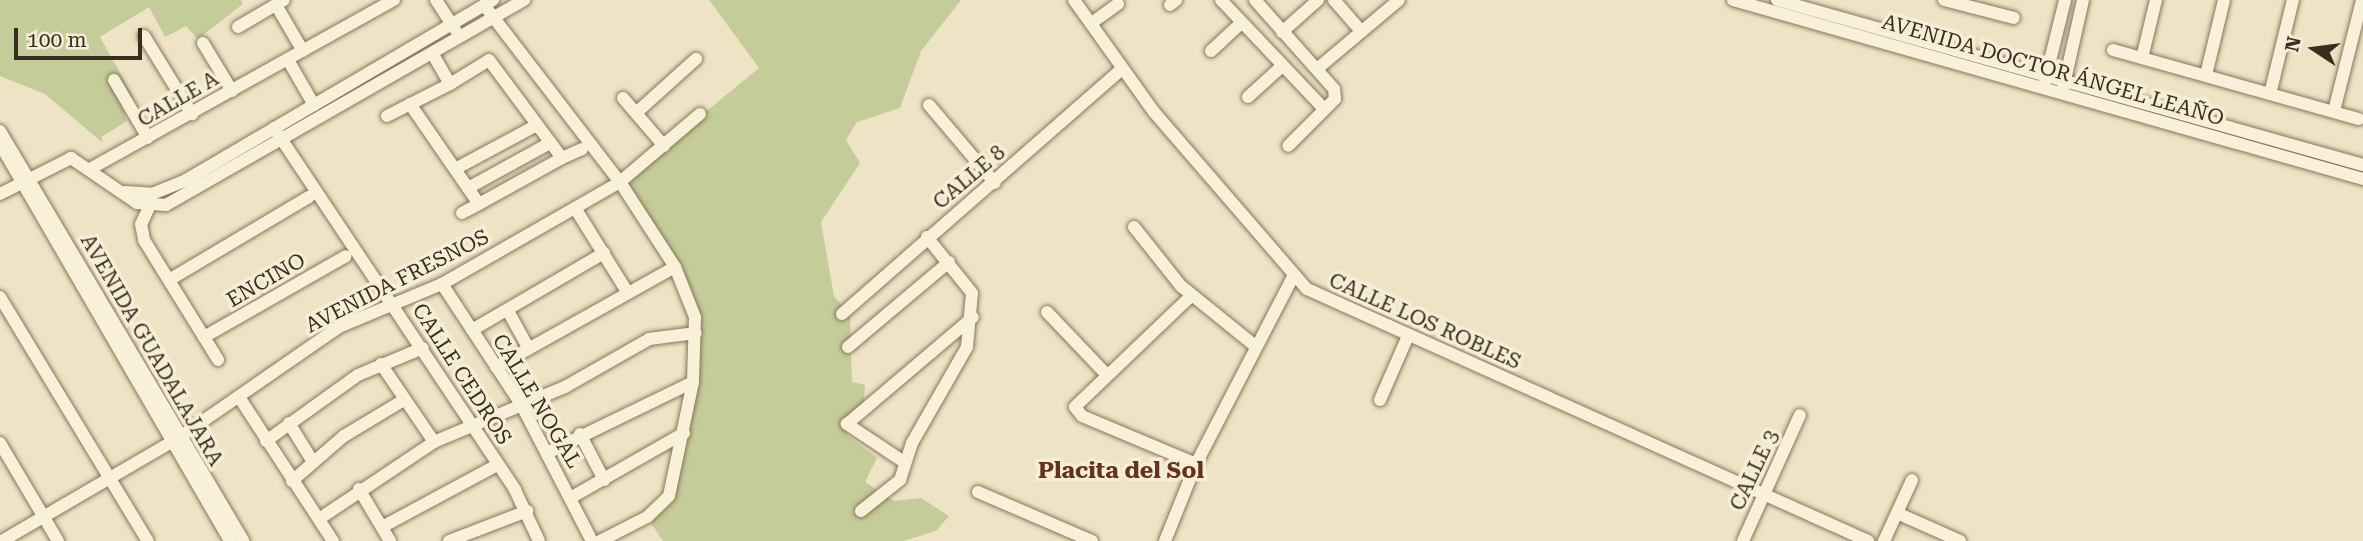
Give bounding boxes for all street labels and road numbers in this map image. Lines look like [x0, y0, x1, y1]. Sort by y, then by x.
street label: AVENIDA DOCTOR ÁNGEL LEAÑO [1879, 9, 2227, 131]
street label: CALLE A [133, 66, 223, 132]
street label: CALLE 8 [928, 140, 1010, 214]
street label: AVENIDA FRESNOS [301, 224, 493, 338]
street label: AVENIDA GUADALAJARA [75, 230, 229, 470]
street label: ENCINO [222, 247, 310, 313]
street label: CALLE LOS ROBLES [1325, 267, 1525, 375]
street label: CALLE CEDROS [407, 299, 517, 449]
street label: CALLE NOGAL [487, 329, 587, 473]
street label: CALLE 3 [1724, 426, 1784, 514]

